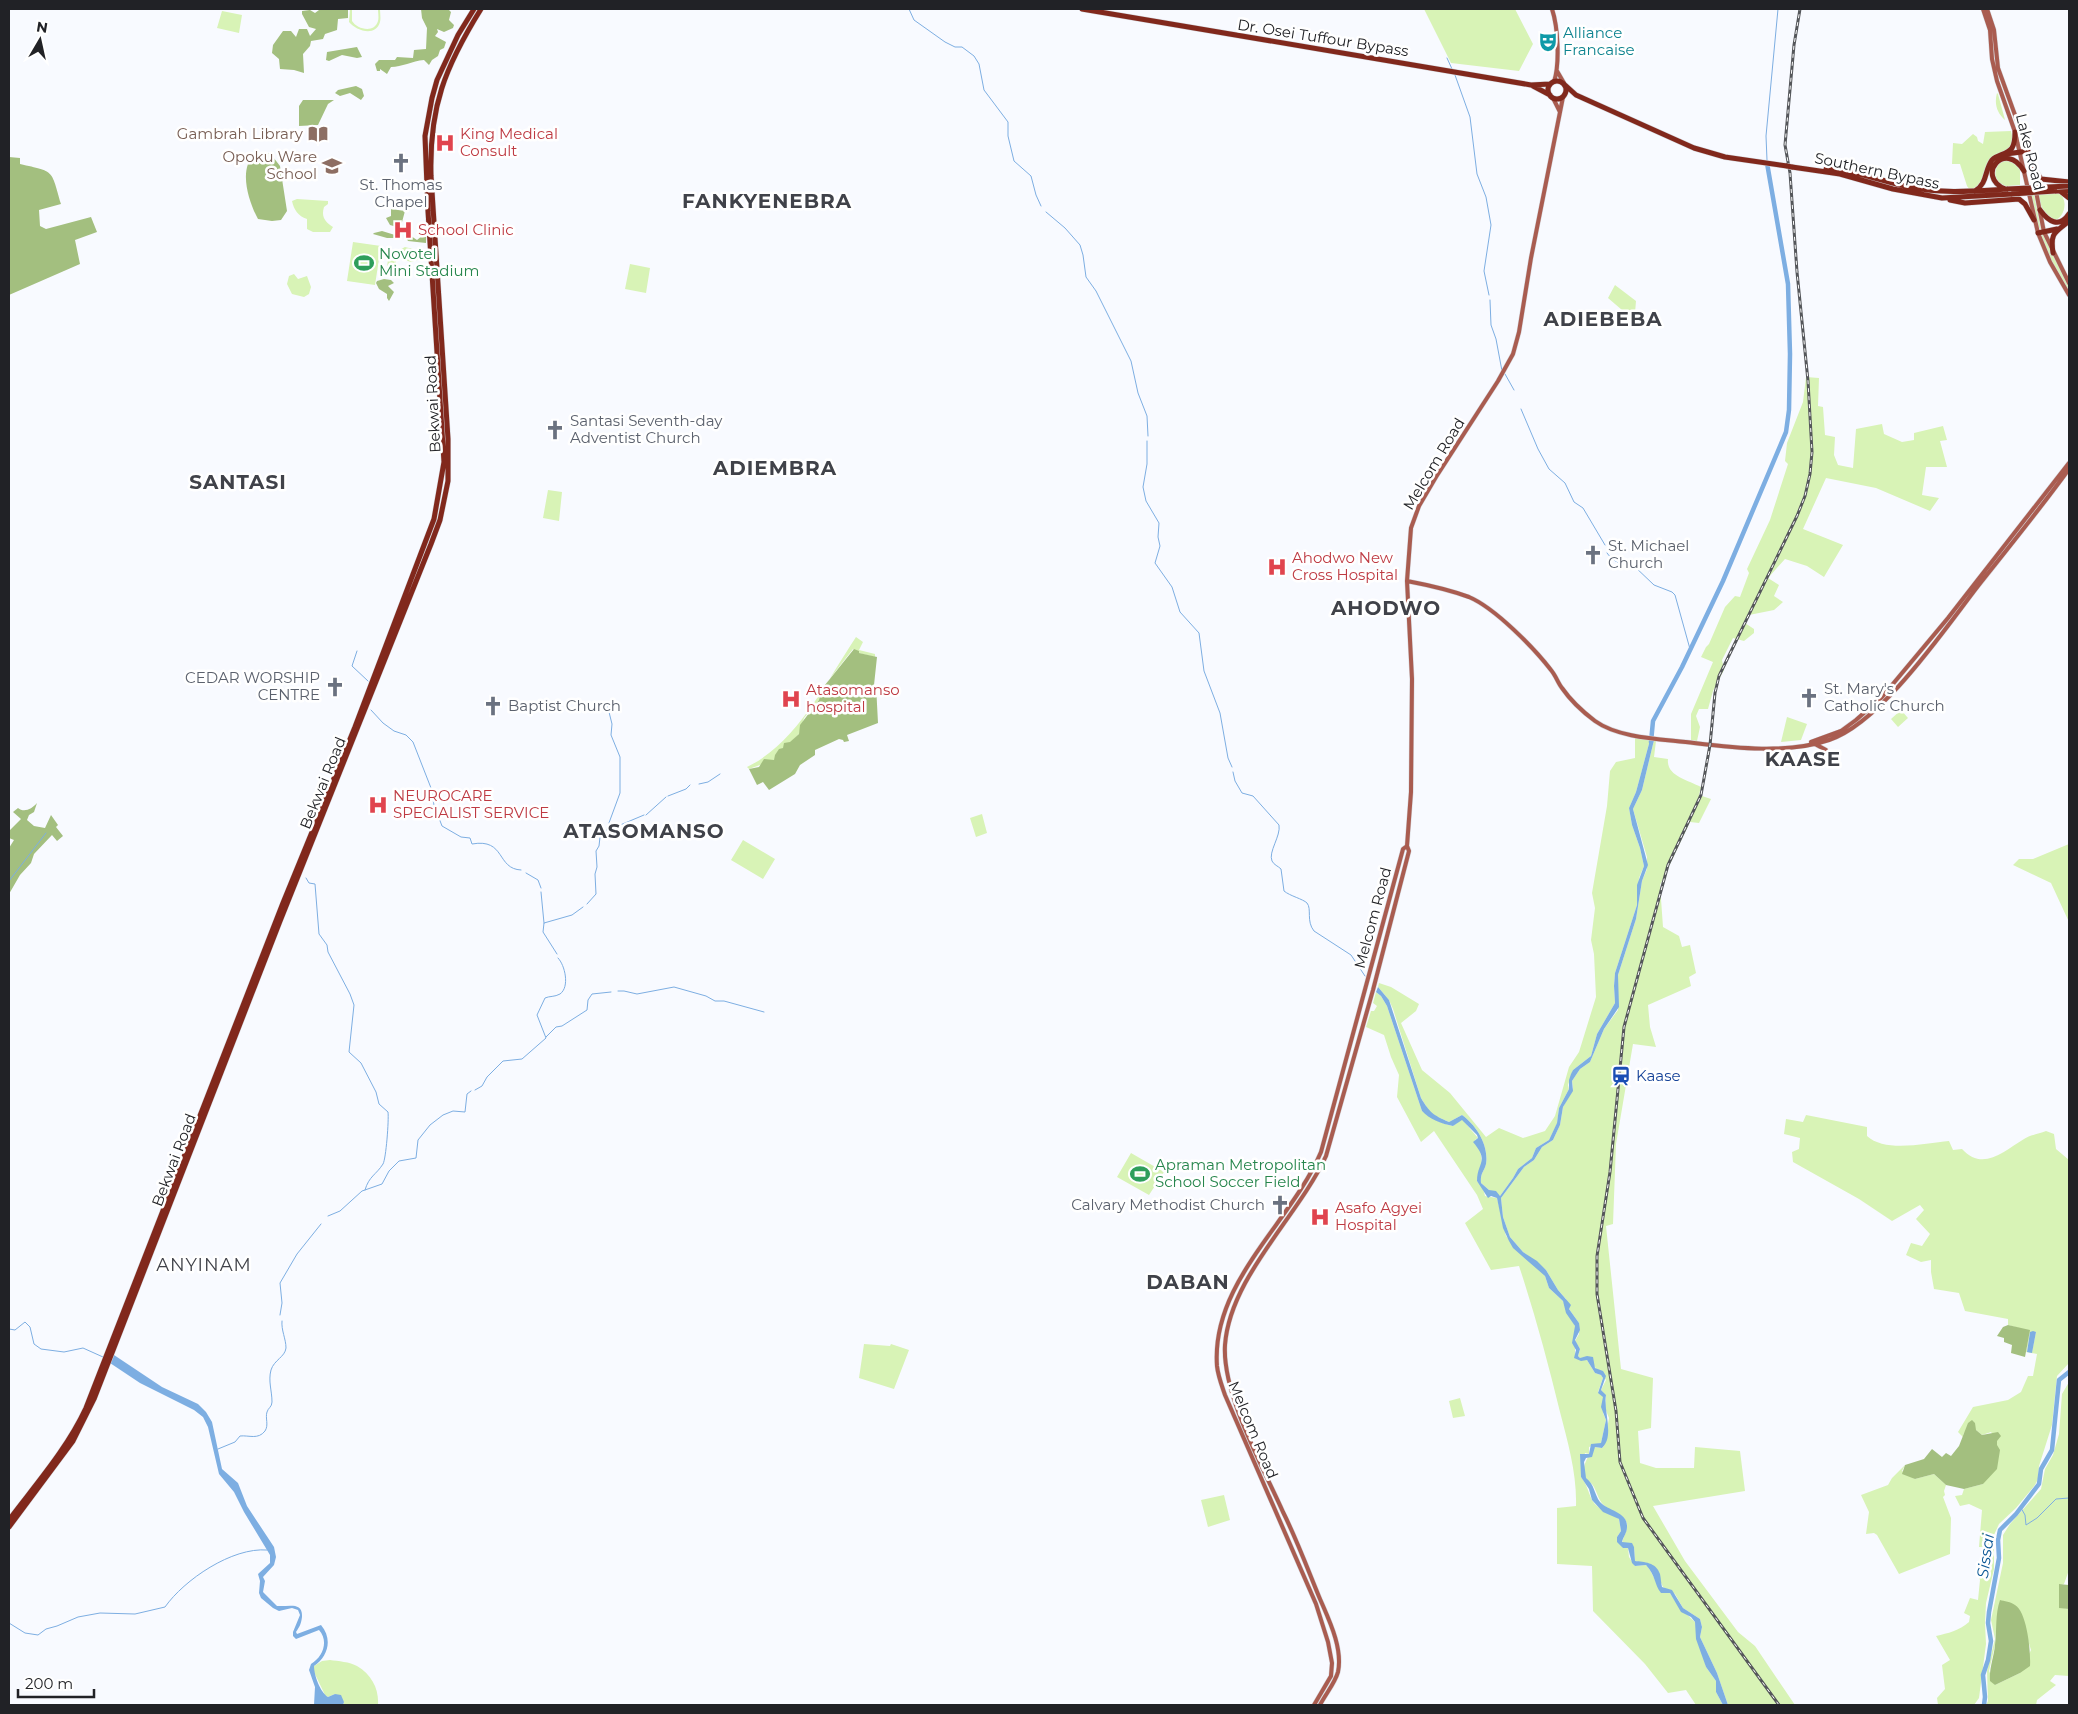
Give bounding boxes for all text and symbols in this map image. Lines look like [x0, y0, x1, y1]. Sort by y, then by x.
north arrow [15, 15, 65, 65]
street label: Dr. Osei Tuffour Bypass [1236, 15, 1410, 60]
text: N [35, 17, 49, 37]
place label: Alliance Francaise [1563, 23, 1634, 59]
theatre icon: Alliance Francaise [1537, 31, 1559, 53]
street label: Lake Road [2012, 111, 2049, 192]
library icon: Gambrah Library [307, 123, 329, 145]
place label: Gambrah Library [177, 124, 304, 143]
place label: King Medical Consult [460, 124, 558, 160]
hospital icon: King Medical Consult [434, 132, 456, 154]
place label: Opoku Ware School [222, 147, 317, 183]
street label: Southern Bypass [1813, 148, 1941, 193]
church icon: St. Thomas Chapel [390, 152, 412, 174]
school or university icon: Opoku Ware School [321, 155, 343, 177]
place label: St. Thomas Chapel [360, 175, 442, 211]
district label: FANKYENEBRA [682, 189, 852, 213]
hospital icon: School Clinic [392, 219, 414, 241]
place label: School Clinic [418, 220, 514, 239]
place label: Novotel Mini Stadium [379, 244, 480, 280]
sports icon: Novotel Mini Stadium [353, 252, 375, 274]
district label: ADIEBEBA [1542, 307, 1663, 331]
street label: Bekwai Road [420, 355, 445, 453]
place label: Santasi Seventh-day Adventist Church [570, 411, 723, 447]
street label: Melcom Road [1399, 414, 1469, 513]
church icon: Santasi Seventh-day Adventist Church [544, 419, 566, 441]
district label: ADIEMBRA [712, 456, 837, 480]
district label: SANTASI [189, 470, 287, 494]
place label: St. Michael Church [1608, 536, 1689, 572]
church icon: St. Michael Church [1582, 544, 1604, 566]
place label: Ahodwo New Cross Hospital [1292, 548, 1398, 584]
hospital icon: Ahodwo New Cross Hospital [1266, 556, 1288, 578]
district label: AHODWO [1330, 596, 1441, 620]
place label: CEDAR WORSHIP CENTRE [185, 668, 320, 704]
church icon: CEDAR WORSHIP CENTRE [324, 676, 346, 698]
place label: St. Mary's Catholic Church [1824, 679, 1945, 715]
place label: Atasomanso hospital [806, 680, 900, 716]
church icon: St. Mary's Catholic Church [1798, 687, 1820, 709]
hospital icon: Atasomanso hospital [780, 688, 802, 710]
church icon: Baptist Church [482, 695, 504, 717]
place label: Baptist Church [508, 696, 621, 715]
street label: Bekwai Road [295, 734, 350, 832]
district label: KAASE [1765, 747, 1841, 771]
place label: NEUROCARE SPECIALIST SERVICE [393, 786, 549, 822]
hospital icon: NEUROCARE SPECIALIST SERVICE [367, 794, 389, 816]
district label: ATASOMANSO [562, 819, 725, 843]
street label: Melcom Road [1350, 865, 1395, 971]
station icon: Kaase [1610, 1065, 1632, 1087]
place label: Kaase [1636, 1066, 1681, 1085]
street label: Bekwai Road [147, 1111, 200, 1209]
place label: Apraman Metropolitan School Soccer Field [1155, 1155, 1326, 1191]
sports icon: Apraman Metropolitan School Soccer Field [1129, 1163, 1151, 1185]
church icon: Calvary Methodist Church [1269, 1194, 1291, 1216]
place label: Calvary Methodist Church [1071, 1195, 1265, 1214]
place label: Asafo Agyei Hospital [1335, 1198, 1422, 1234]
hospital icon: Asafo Agyei Hospital [1309, 1206, 1331, 1228]
district label: ANYINAM [156, 1254, 252, 1276]
district label: DABAN [1146, 1270, 1230, 1294]
street label: Melcom Road [1224, 1378, 1283, 1481]
water label: Sissai [1973, 1532, 1998, 1580]
scale bar [18, 1666, 94, 1698]
text: 200 m [25, 1674, 73, 1693]

